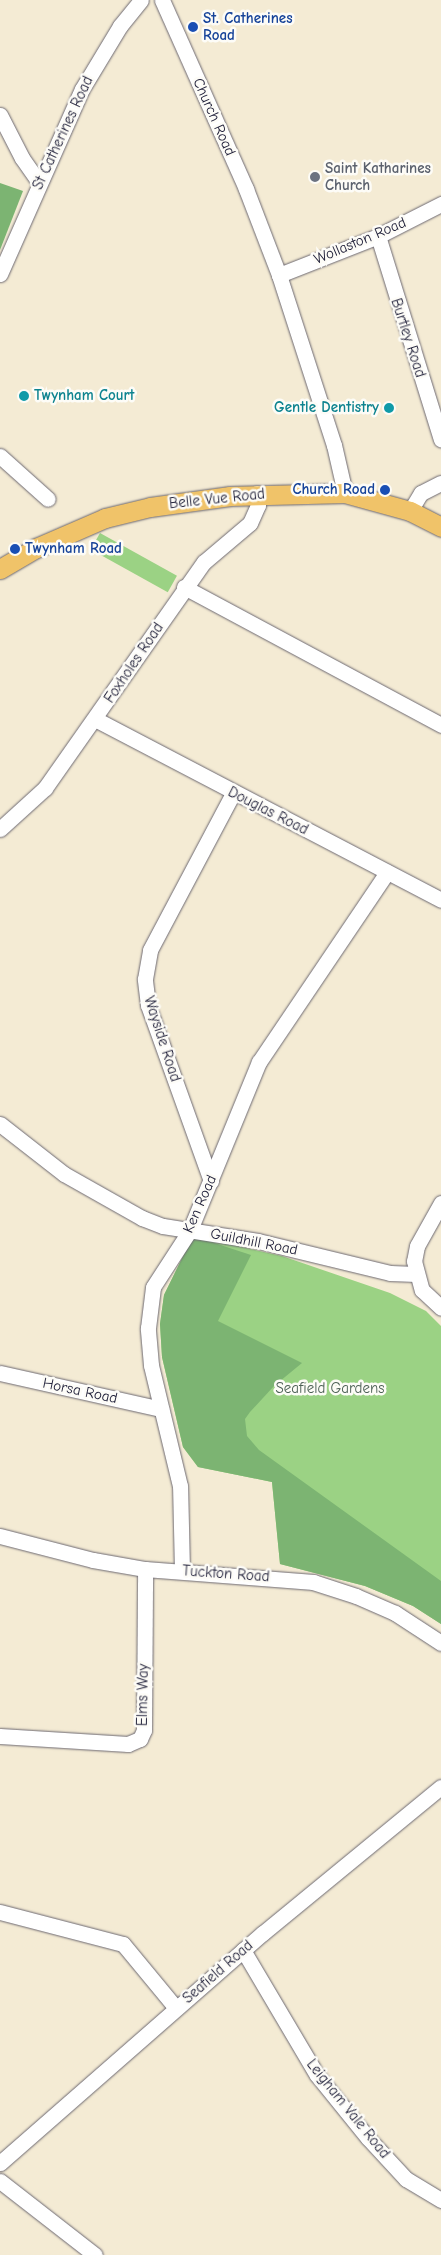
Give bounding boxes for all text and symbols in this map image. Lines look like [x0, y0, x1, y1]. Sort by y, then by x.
place label: St. Catherines Road [203, 9, 293, 44]
marker: St. Catherines Road [187, 21, 199, 33]
street label: St Catherines Road [29, 73, 97, 193]
street label: Church Road [189, 75, 239, 159]
place label: Saint Katharines Church [325, 159, 431, 194]
marker: Saint Katharines Church [309, 171, 321, 183]
street label: Wollaston Road [311, 213, 409, 269]
street label: Burtley Road [387, 296, 429, 380]
place label: Twynham Court [34, 387, 134, 405]
marker: Twynham Court [18, 390, 30, 402]
place label: Gentle Dentistry [274, 399, 379, 417]
marker: Gentle Dentistry [383, 402, 395, 414]
place label: Church Road [292, 481, 375, 499]
marker: Church Road [379, 484, 391, 496]
street label: Belle Vue Road [168, 485, 266, 513]
place label: Twynham Road [25, 540, 122, 558]
marker: Twynham Road [9, 543, 21, 555]
street label: Foxholes Road [101, 619, 167, 707]
street label: Douglas Road [225, 783, 311, 839]
street label: Wayside Road [140, 994, 184, 1084]
street label: Ken Road [179, 1172, 221, 1236]
street label: Guildhill Road [209, 1225, 299, 1259]
street label: Horsa Road [41, 1374, 119, 1408]
park label: Seafield Gardens [276, 1380, 384, 1398]
street label: Tuckton Road [182, 1562, 270, 1586]
street label: Elms Way [133, 1664, 153, 1726]
street label: Seafield Road [179, 1937, 257, 2007]
street label: Leigham Vale Road [302, 2056, 394, 2162]

